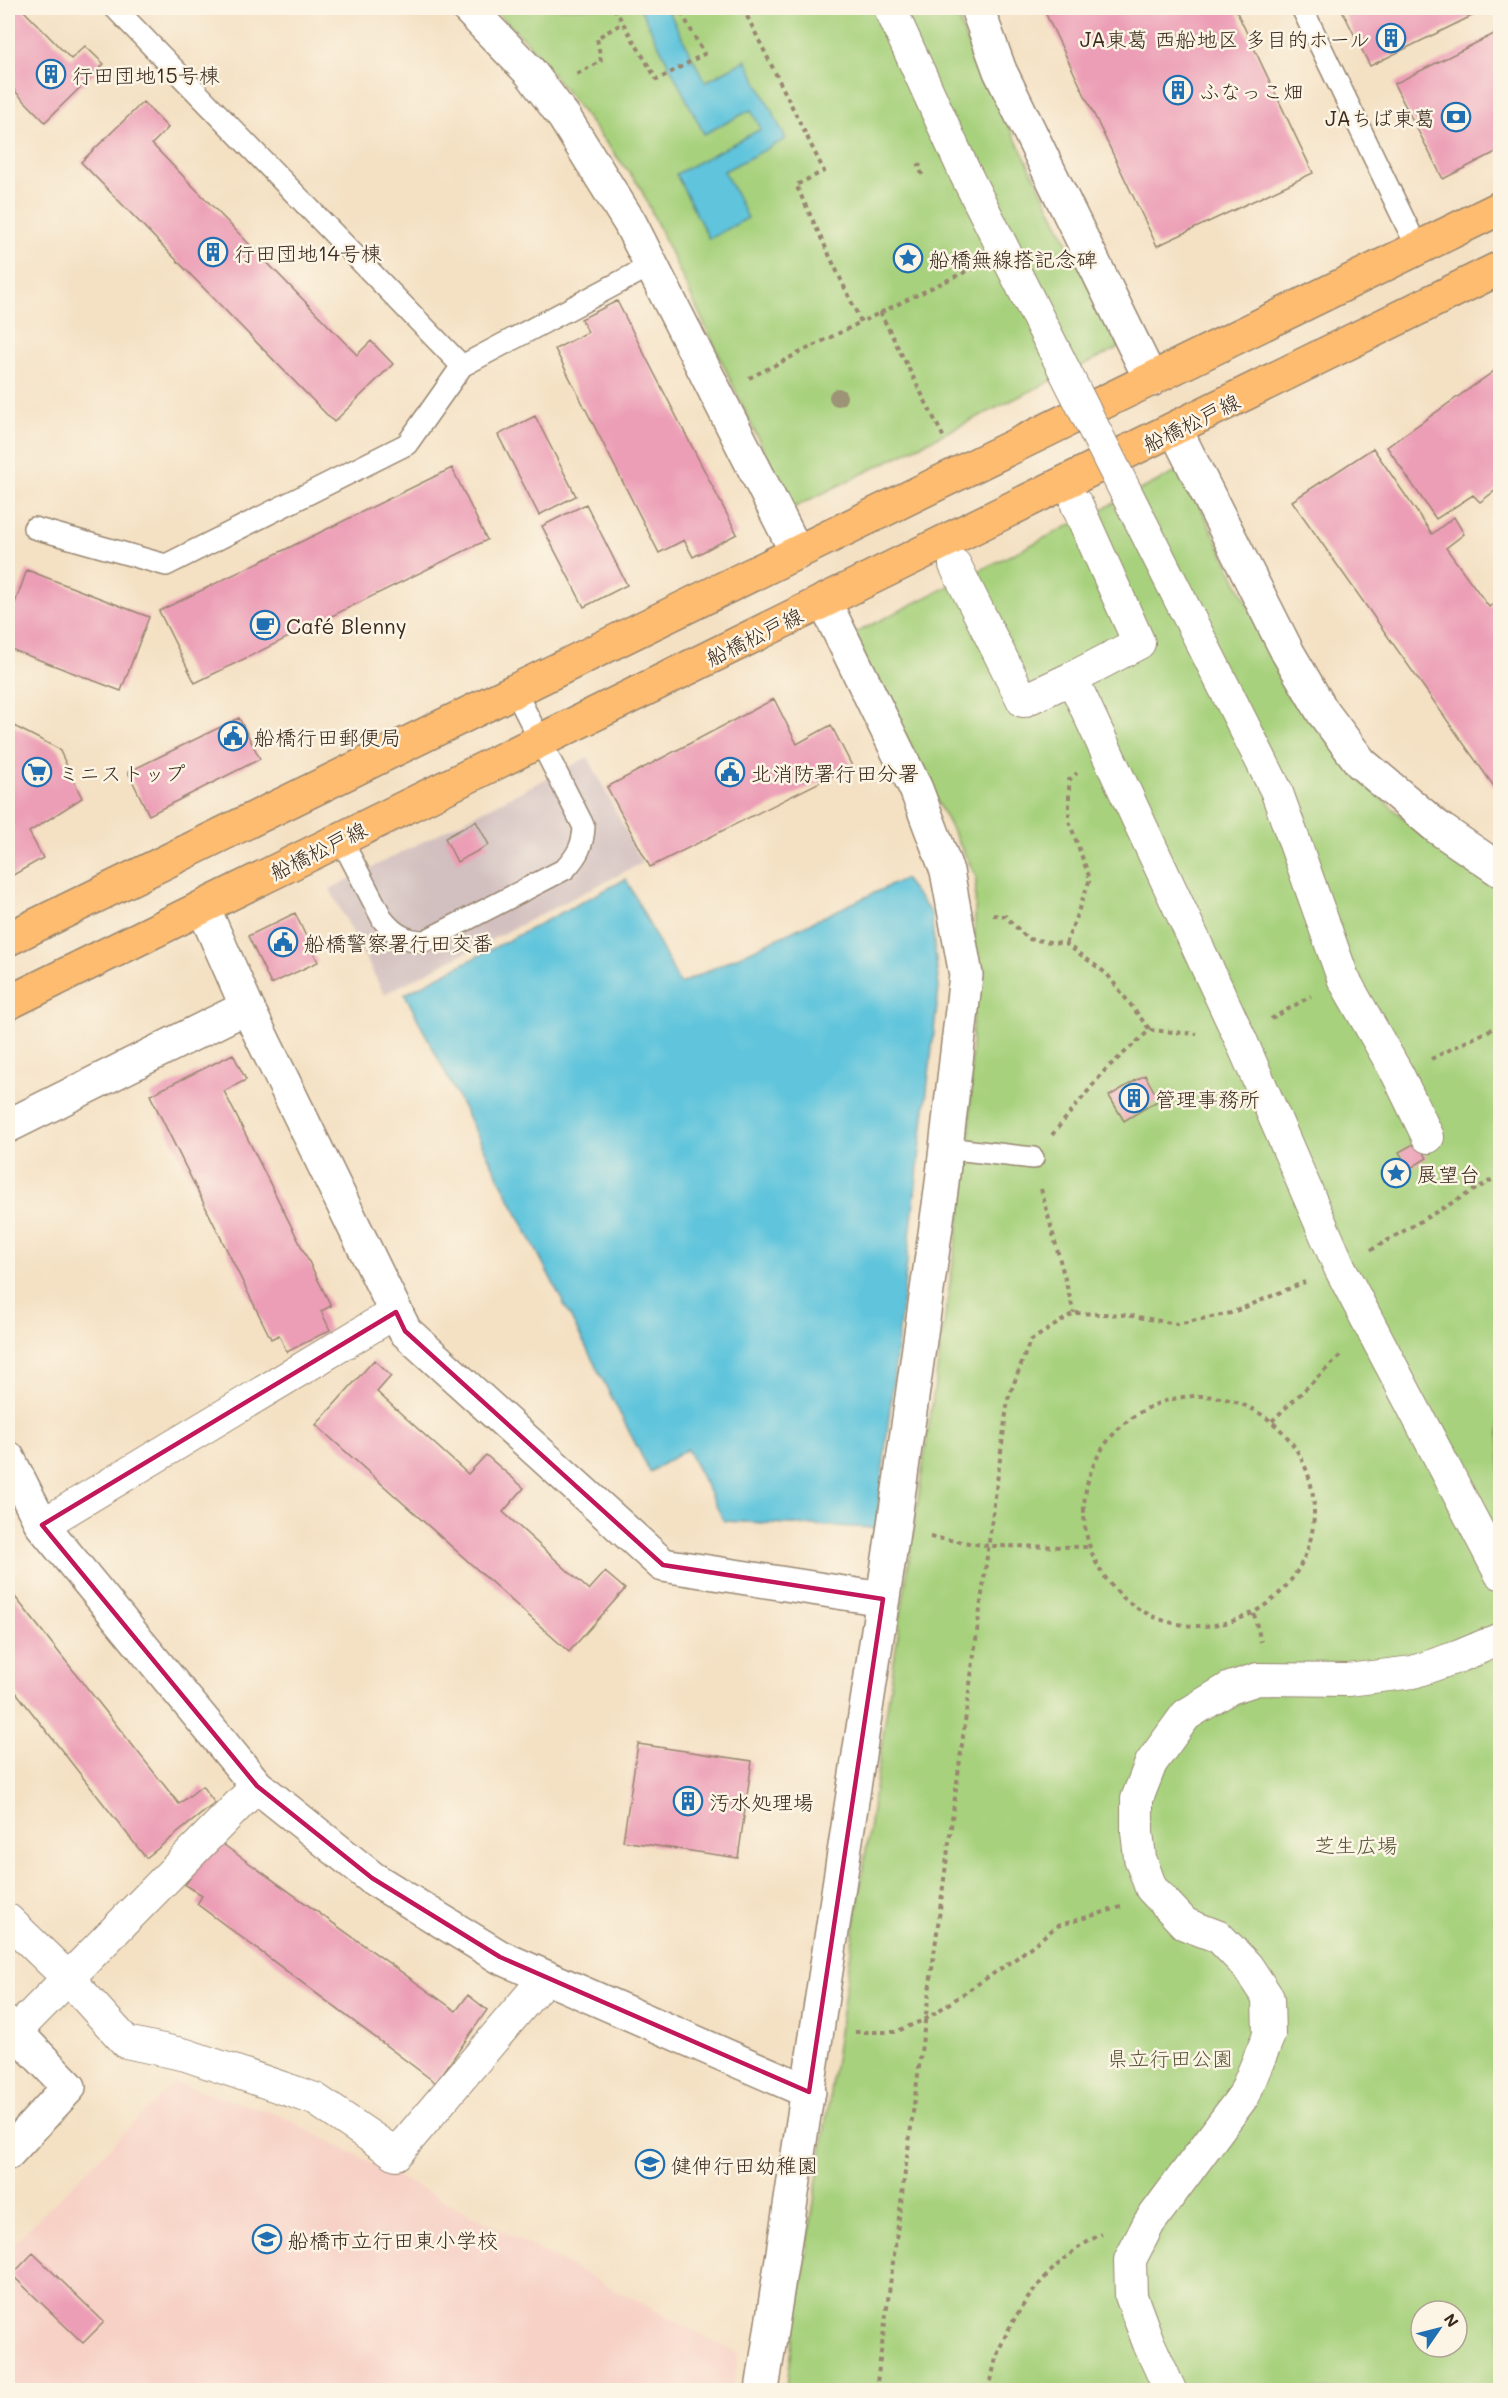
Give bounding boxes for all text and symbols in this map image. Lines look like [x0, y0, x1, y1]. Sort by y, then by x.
building icon: JA東葛 西船地区 多目的ホール [1375, 22, 1407, 54]
place label: JA東葛 西船地区 多目的ホール [1080, 25, 1370, 52]
building icon: 行田団地15号棟 [35, 58, 67, 90]
place label: 行田団地15号棟 [72, 61, 220, 88]
building icon: ふなっこ畑 [1162, 74, 1194, 106]
place label: ふなっこ畑 [1199, 77, 1304, 104]
bank icon: JAちば東葛 [1440, 101, 1472, 133]
place label: JAちば東葛 [1325, 104, 1435, 131]
building icon: 行田団地14号棟 [197, 236, 229, 268]
place label: 行田団地14号棟 [234, 239, 382, 266]
place icon: 船橋無線搭記念碑 [892, 242, 924, 274]
place label: 船橋無線搭記念碑 [929, 245, 1097, 272]
street label: 船橋松戸線 [1138, 387, 1244, 457]
street label: 船橋松戸線 [701, 601, 807, 671]
cafe icon: Café Blenny [249, 609, 281, 641]
place label: Café Blenny [286, 612, 407, 639]
public building icon: 船橋行田郵便局 [217, 720, 249, 752]
place label: 船橋行田郵便局 [254, 723, 401, 750]
supermarket icon: ミニストップ [21, 756, 53, 788]
public building icon: 北消防署行田分署 [714, 756, 746, 788]
place label: ミニストップ [58, 759, 186, 786]
place label: 北消防署行田分署 [751, 759, 919, 786]
street label: 船橋松戸線 [265, 815, 371, 885]
public building icon: 船橋警察署行田交番 [267, 926, 299, 958]
place label: 船橋警察署行田交番 [304, 929, 493, 956]
building icon: 管理事務所 [1118, 1082, 1150, 1114]
place label: 管理事務所 [1155, 1085, 1260, 1112]
place icon: 展望台 [1380, 1157, 1412, 1189]
place label: 展望台 [1417, 1160, 1480, 1187]
building icon: 汚水処理場 [672, 1785, 704, 1817]
place label: 汚水処理場 [709, 1788, 814, 1815]
park label: 芝生広場 [1314, 1831, 1398, 1858]
park label: 県立行田公園 [1107, 2044, 1233, 2071]
school or university icon: 健伸行田幼稚園 [634, 2148, 666, 2180]
place label: 健伸行田幼稚園 [671, 2151, 818, 2178]
school or university icon: 船橋市立行田東小学校 [251, 2223, 283, 2255]
place label: 船橋市立行田東小学校 [288, 2226, 498, 2253]
north arrow [1409, 2299, 1469, 2359]
text: N [1440, 2309, 1464, 2331]

